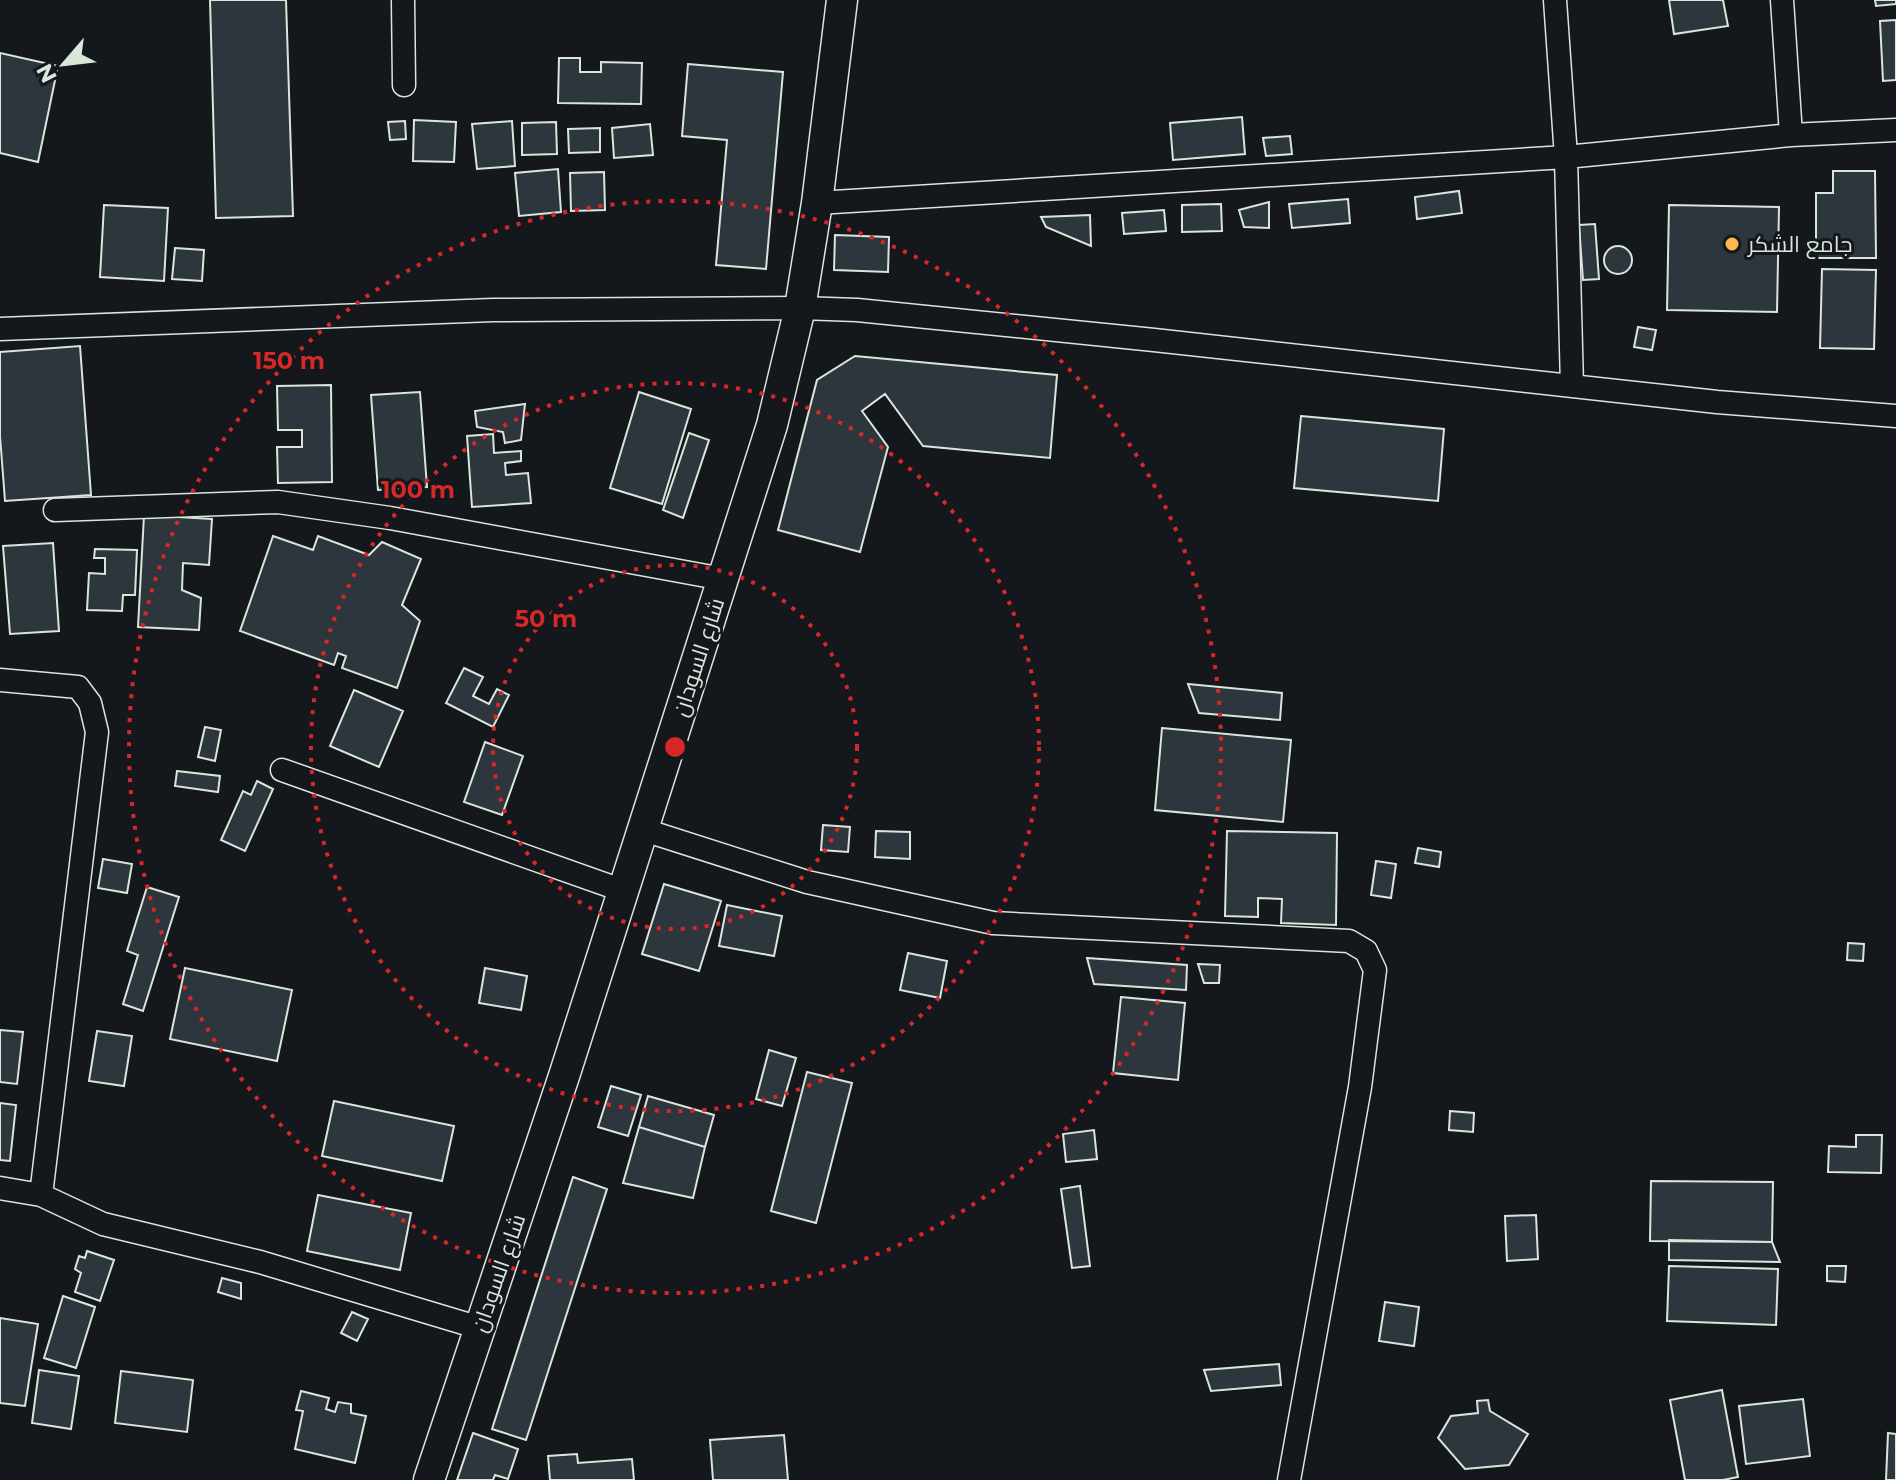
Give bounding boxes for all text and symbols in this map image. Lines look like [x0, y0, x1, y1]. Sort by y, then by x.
north arrow [24, 24, 104, 104]
text: N [31, 59, 63, 87]
place label: جامع الشكر [1746, 231, 1852, 259]
marker: جامع الشكر [1723, 235, 1741, 253]
text: 150 m [253, 346, 325, 375]
text: 100 m [381, 475, 455, 504]
street label: شارع السودان [667, 594, 731, 720]
text: 50 m [515, 604, 577, 633]
centre of rings [661, 733, 689, 761]
street label: شارع السودان [466, 1211, 532, 1336]

